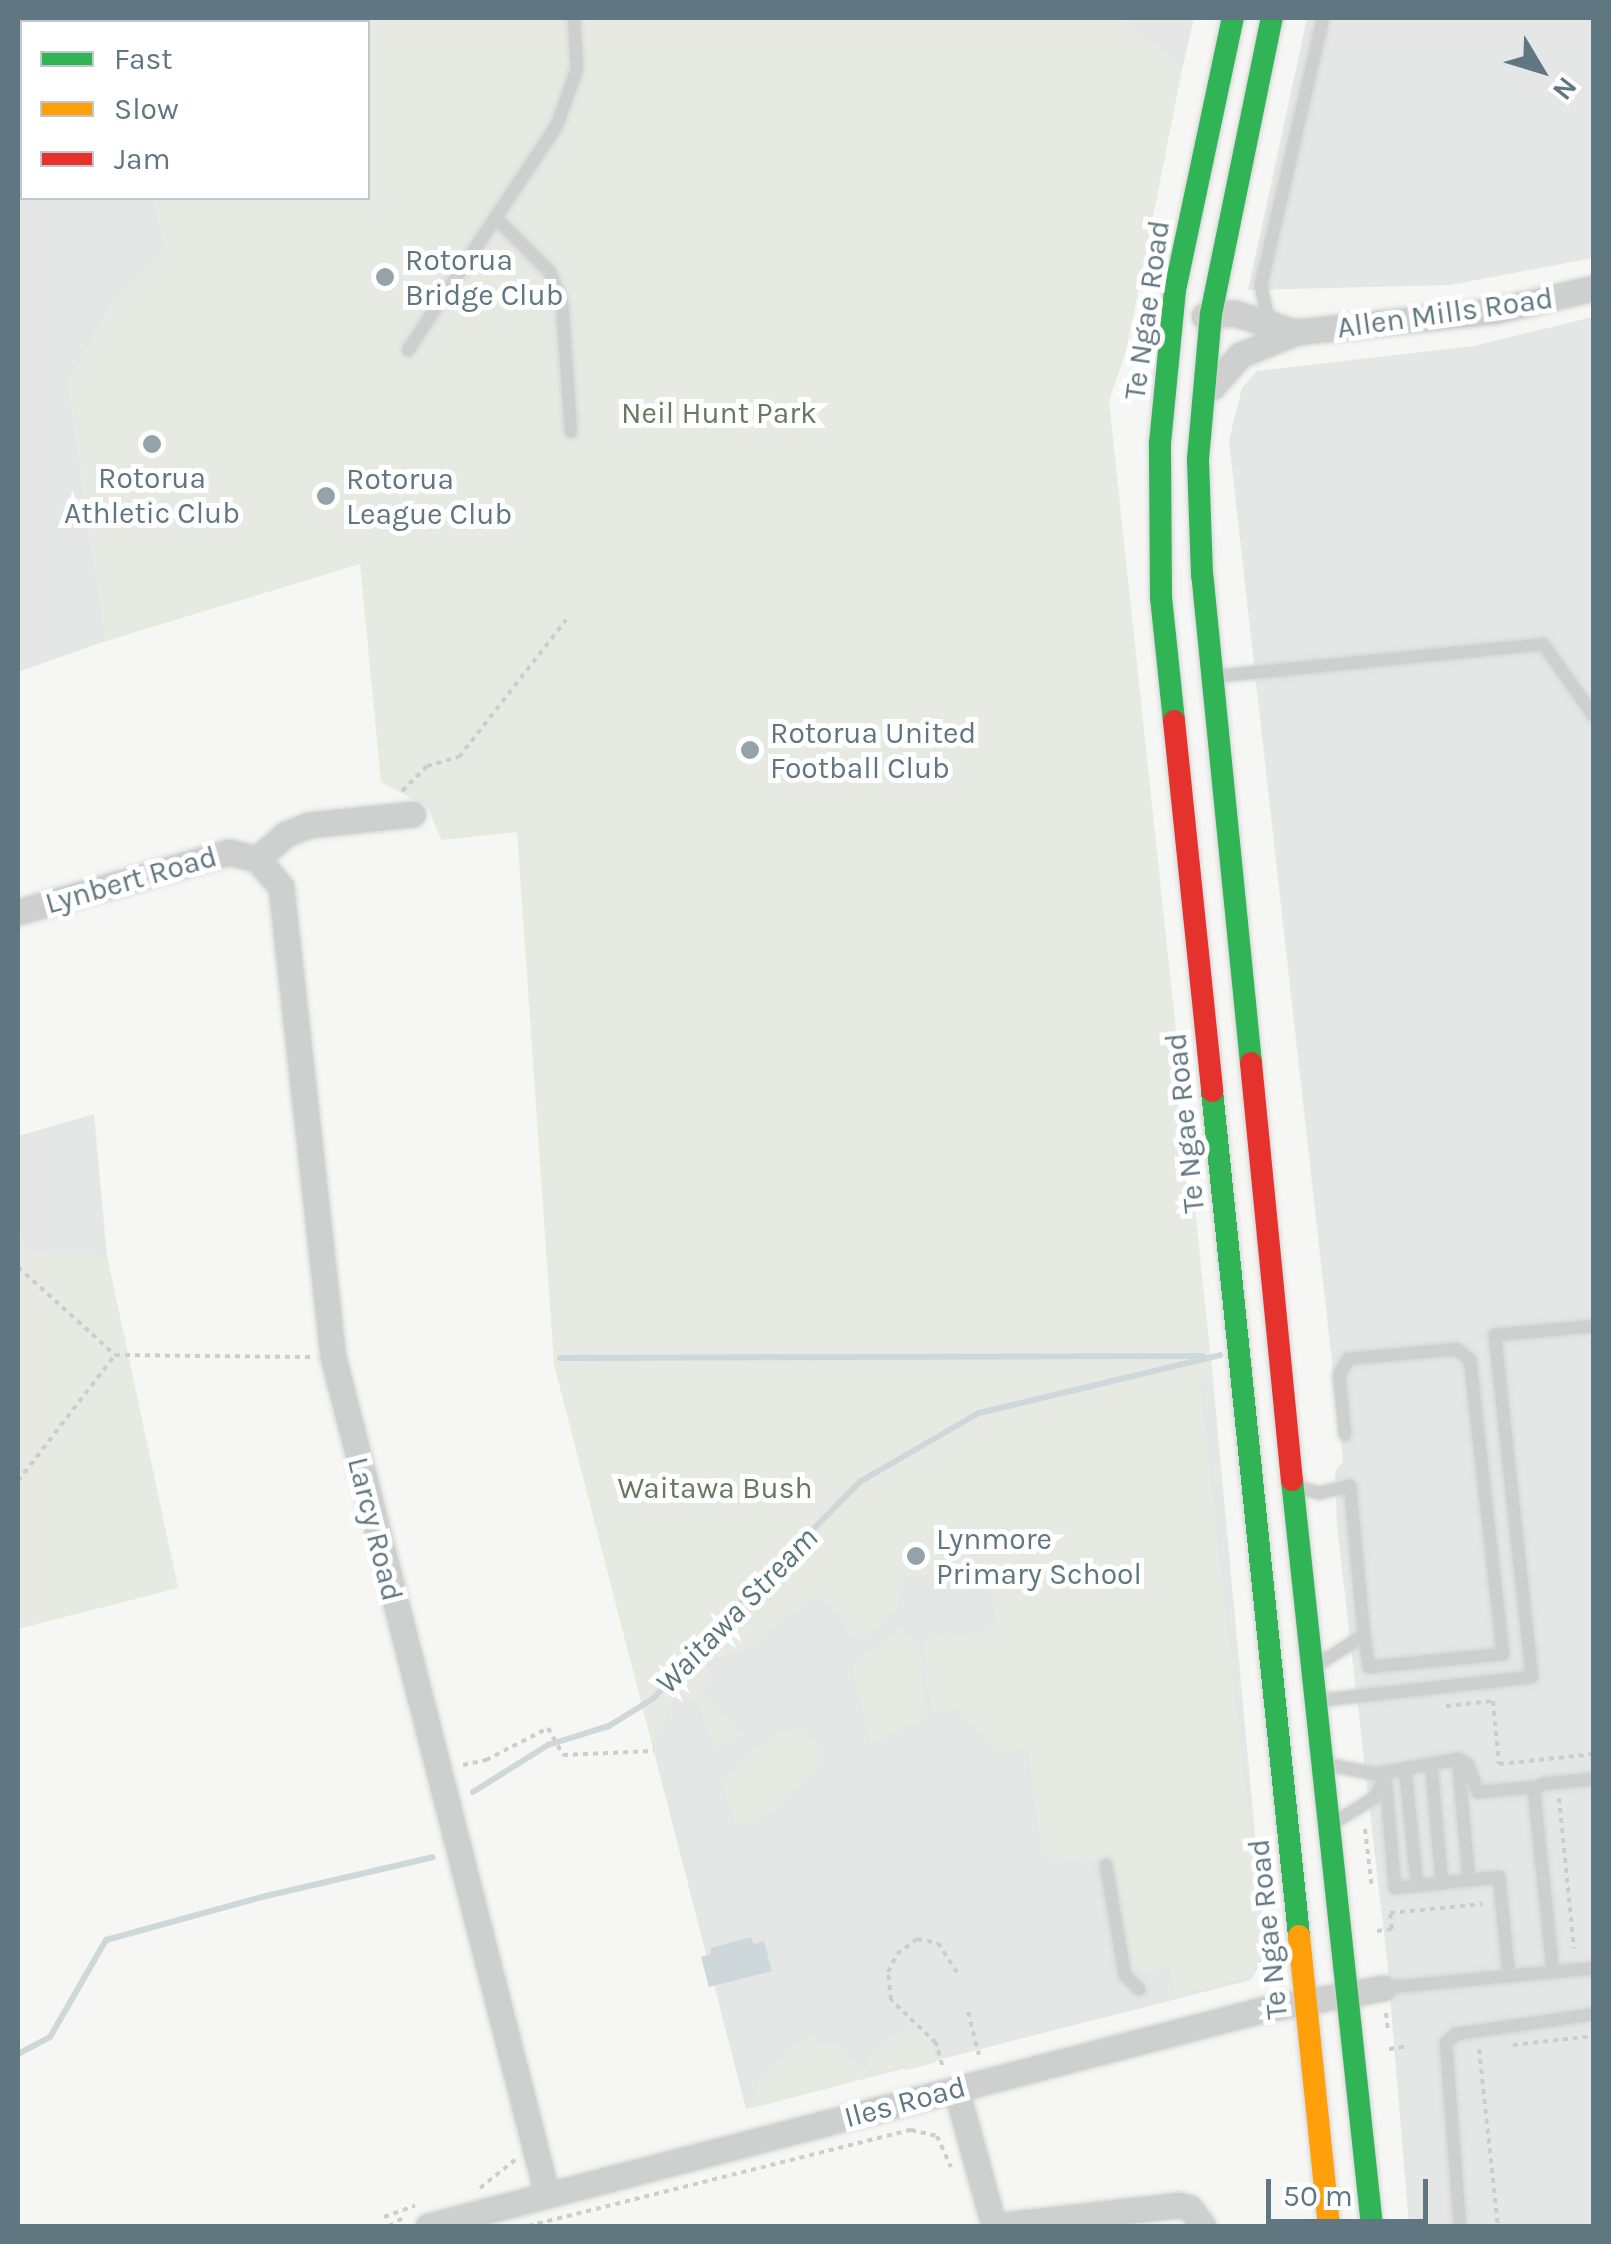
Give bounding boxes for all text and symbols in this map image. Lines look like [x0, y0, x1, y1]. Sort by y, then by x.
legend [20, 20, 370, 200]
north arrow [1491, 20, 1591, 120]
text: Fast [114, 41, 173, 77]
text: N [1546, 71, 1584, 107]
text: Slow [114, 91, 179, 127]
text: Jam [114, 141, 171, 177]
street label: Te Ngae Road [1117, 218, 1177, 402]
place label: Rotorua Bridge Club [405, 242, 563, 312]
marker: Rotorua Bridge Club [374, 266, 396, 288]
street label: Allen Mills Road [1335, 280, 1555, 346]
park label: Neil Hunt Park [621, 395, 817, 431]
marker: Rotorua Athletic Club [141, 433, 163, 455]
place label: Rotorua Athletic Club [64, 460, 240, 530]
place label: Rotorua League Club [346, 461, 512, 532]
marker: Rotorua League Club [315, 485, 337, 507]
place label: Rotorua United Football Club [770, 715, 976, 786]
marker: Rotorua United Football Club [739, 739, 761, 761]
street label: Lynbert Road [41, 838, 221, 922]
street label: Te Ngae Road [1158, 1031, 1212, 1215]
street label: Larcy Road [340, 1453, 410, 1605]
park label: Waitawa Bush [617, 1470, 813, 1506]
water label: Waitawa Stream [648, 1519, 826, 1703]
place label: Lynmore Primary School [936, 1521, 1142, 1592]
marker: Lynmore Primary School [905, 1545, 927, 1567]
street label: Te Ngae Road [1241, 1837, 1295, 2021]
street label: Iles Road [840, 2069, 970, 2135]
scale bar [1271, 2159, 1434, 2221]
text: 50 m [1283, 2178, 1353, 2214]

